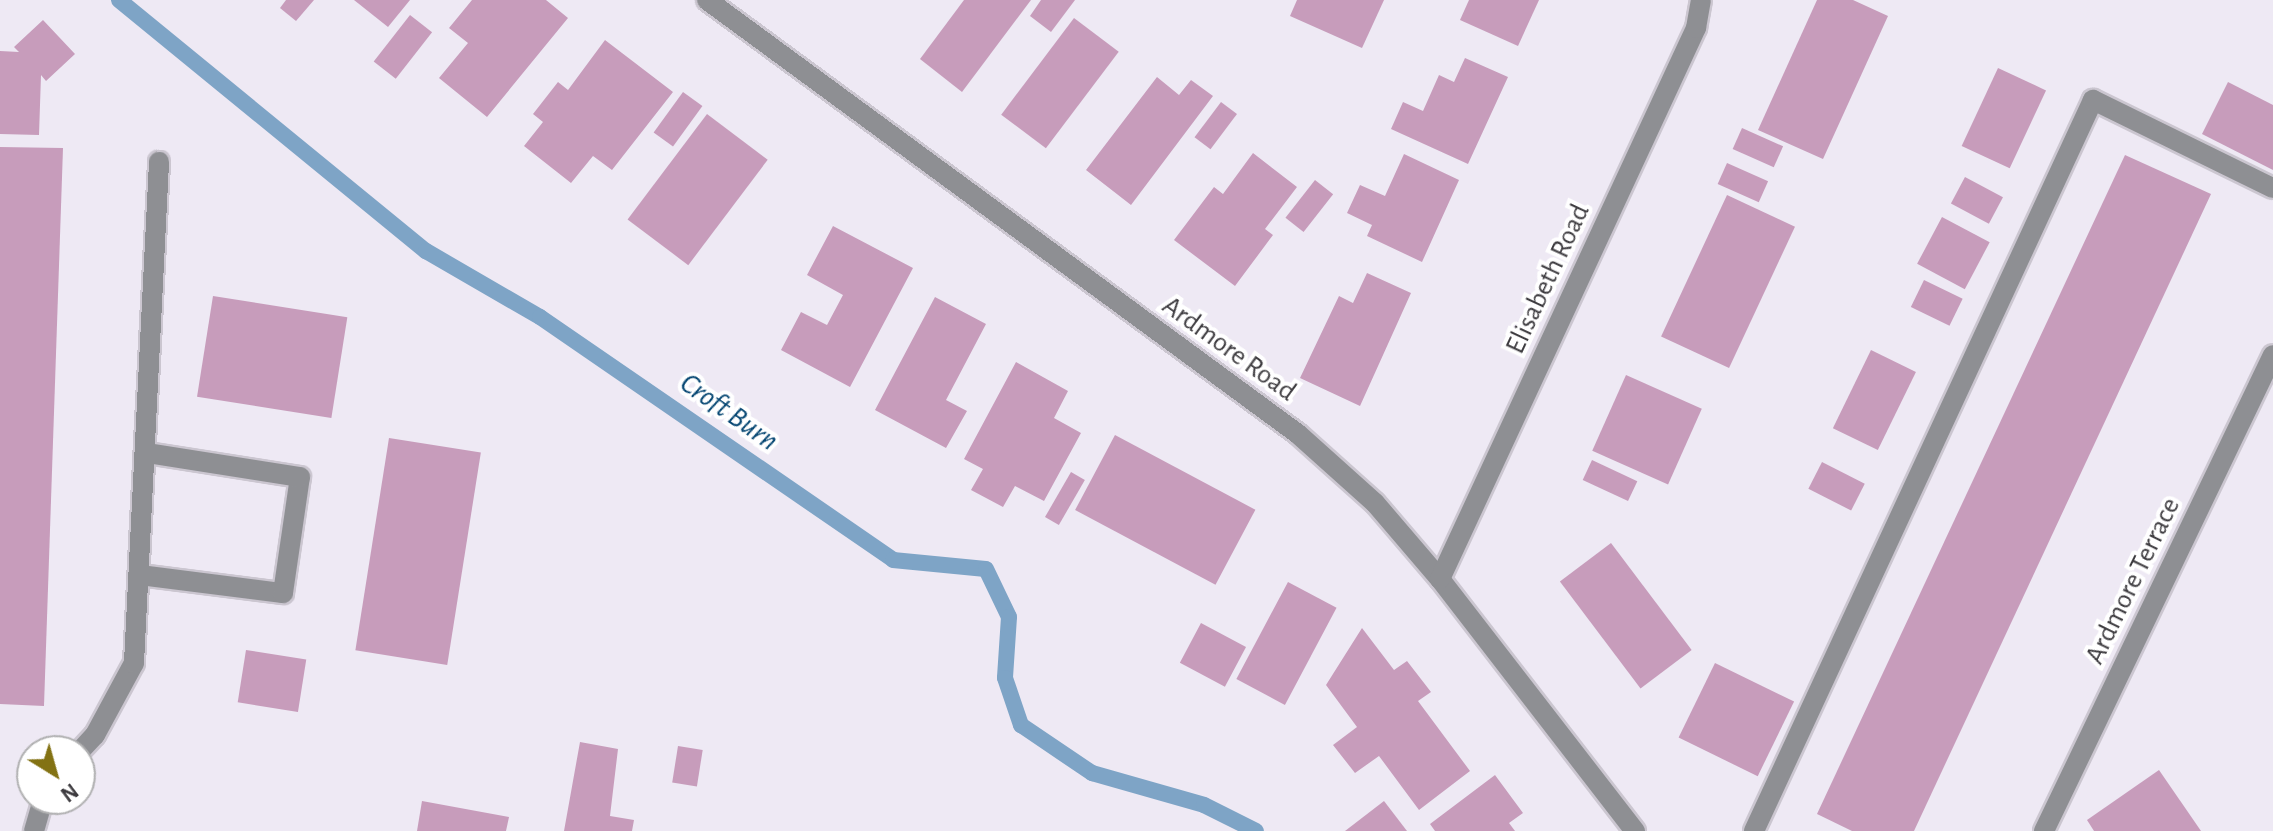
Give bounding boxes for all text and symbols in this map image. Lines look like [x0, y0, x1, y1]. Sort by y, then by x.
street label: Elisabeth Road [1499, 199, 1597, 359]
street label: Ardmore Road [1155, 289, 1303, 409]
water label: Croft Burn [673, 365, 785, 459]
street label: Ardmore Terrace [2078, 492, 2188, 670]
north arrow [16, 735, 96, 815]
text: N [57, 779, 82, 806]

